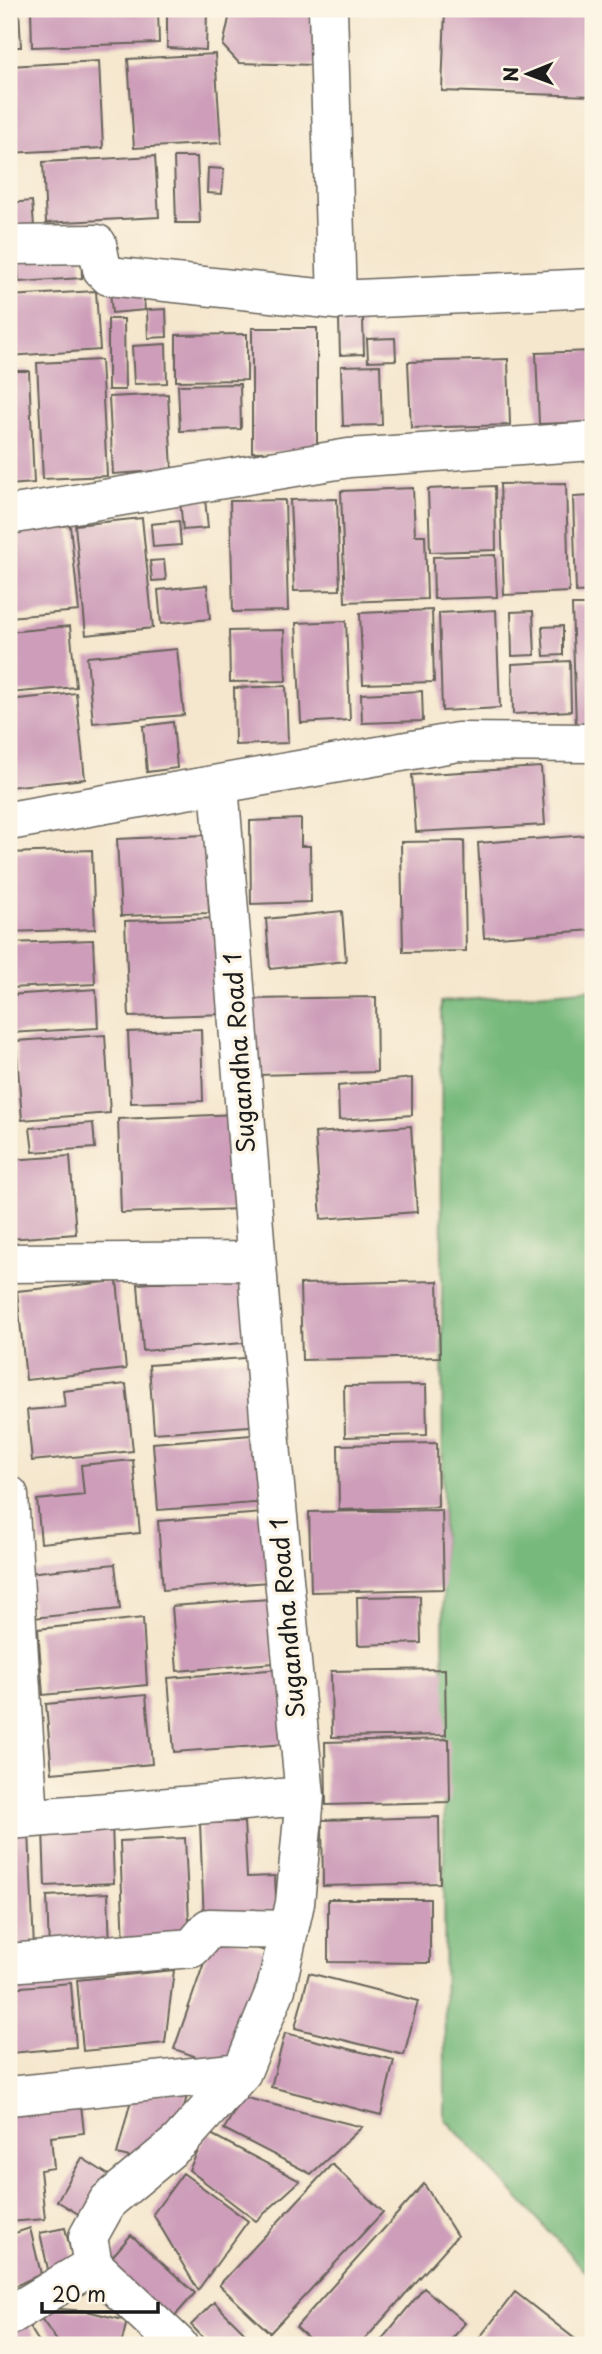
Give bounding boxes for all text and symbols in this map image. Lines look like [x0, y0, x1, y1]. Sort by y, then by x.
north arrow [494, 38, 564, 108]
text: N [496, 67, 524, 82]
street label: Sugandha Road 1 [213, 952, 263, 1154]
street label: Sugandha Road 1 [259, 1517, 313, 1720]
scale bar [42, 2270, 158, 2314]
text: 20 m [52, 2277, 106, 2309]

